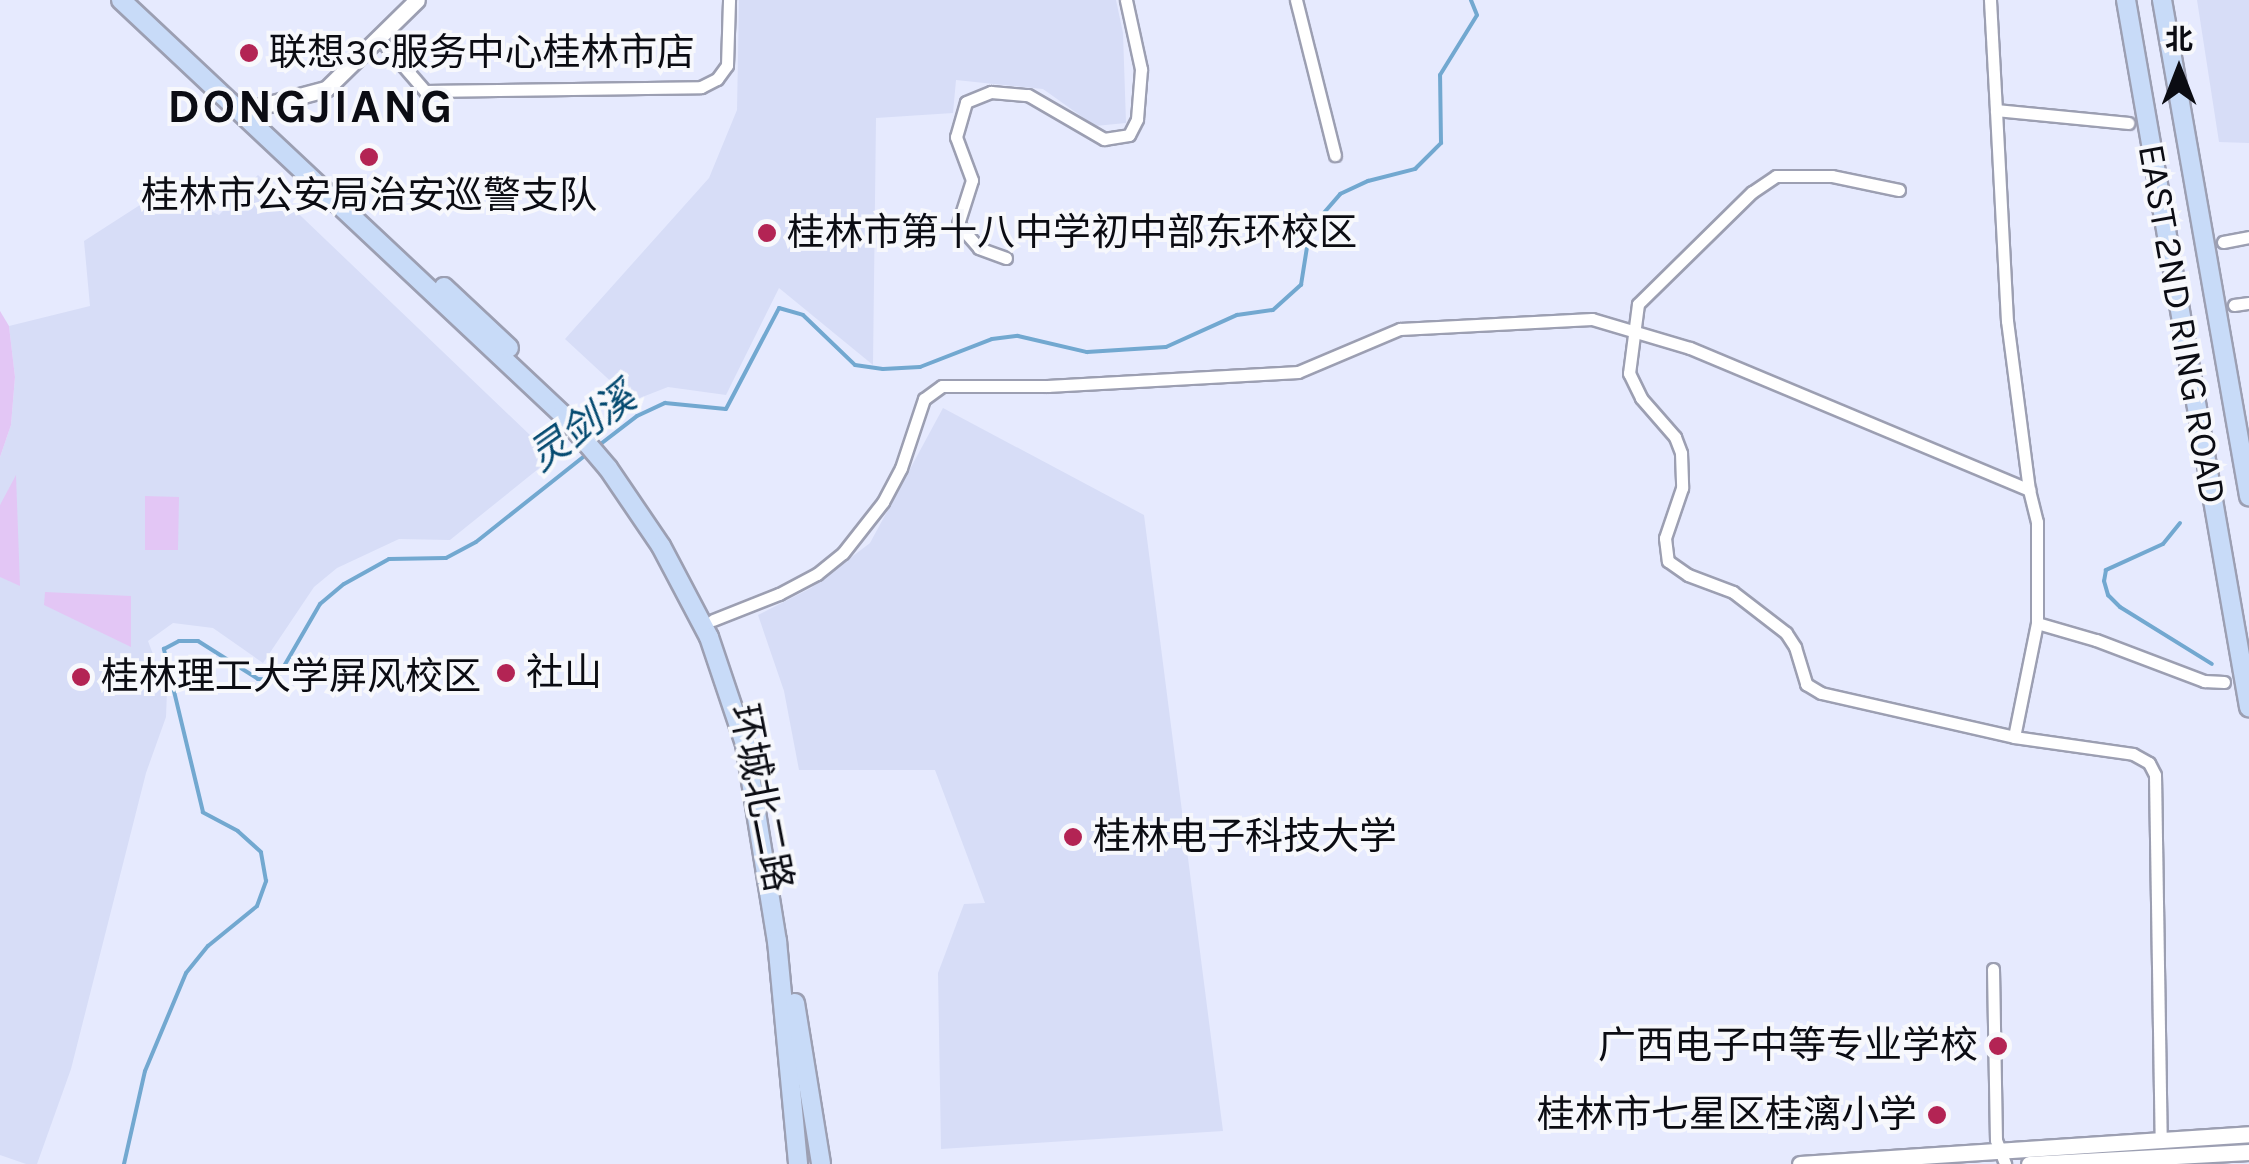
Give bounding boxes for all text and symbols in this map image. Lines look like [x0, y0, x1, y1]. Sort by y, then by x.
north arrow [2129, 20, 2229, 120]
text: 北 [2165, 23, 2193, 56]
place label: 联想3C服务中心桂林市店 [269, 30, 695, 76]
marker: 联想3C服务中心桂林市店 [238, 42, 260, 64]
district label: DONGJIANG [167, 78, 455, 136]
street label: EAST 2ND RING ROAD [2128, 141, 2236, 507]
marker: 桂林市公安局治安巡警支队 [358, 146, 380, 168]
place label: 桂林市公安局治安巡警支队 [141, 173, 597, 219]
place label: 桂林市第十八中学初中部东环校区 [787, 210, 1357, 256]
marker: 桂林市第十八中学初中部东环校区 [756, 222, 778, 244]
water label: 灵剑溪 [519, 373, 645, 481]
place label: 社山 [526, 650, 602, 696]
place label: 桂林理工大学屏风校区 [101, 654, 481, 700]
marker: 社山 [495, 662, 517, 684]
marker: 桂林理工大学屏风校区 [70, 666, 92, 688]
street label: 环城北二路 [720, 700, 802, 896]
place label: 桂林电子科技大学 [1093, 814, 1397, 860]
marker: 桂林电子科技大学 [1062, 826, 1084, 848]
place label: 广西电子中等专业学校 [1598, 1023, 1978, 1069]
marker: 广西电子中等专业学校 [1987, 1035, 2009, 1057]
place label: 桂林市七星区桂漓小学 [1537, 1092, 1917, 1138]
marker: 桂林市七星区桂漓小学 [1926, 1104, 1948, 1126]

